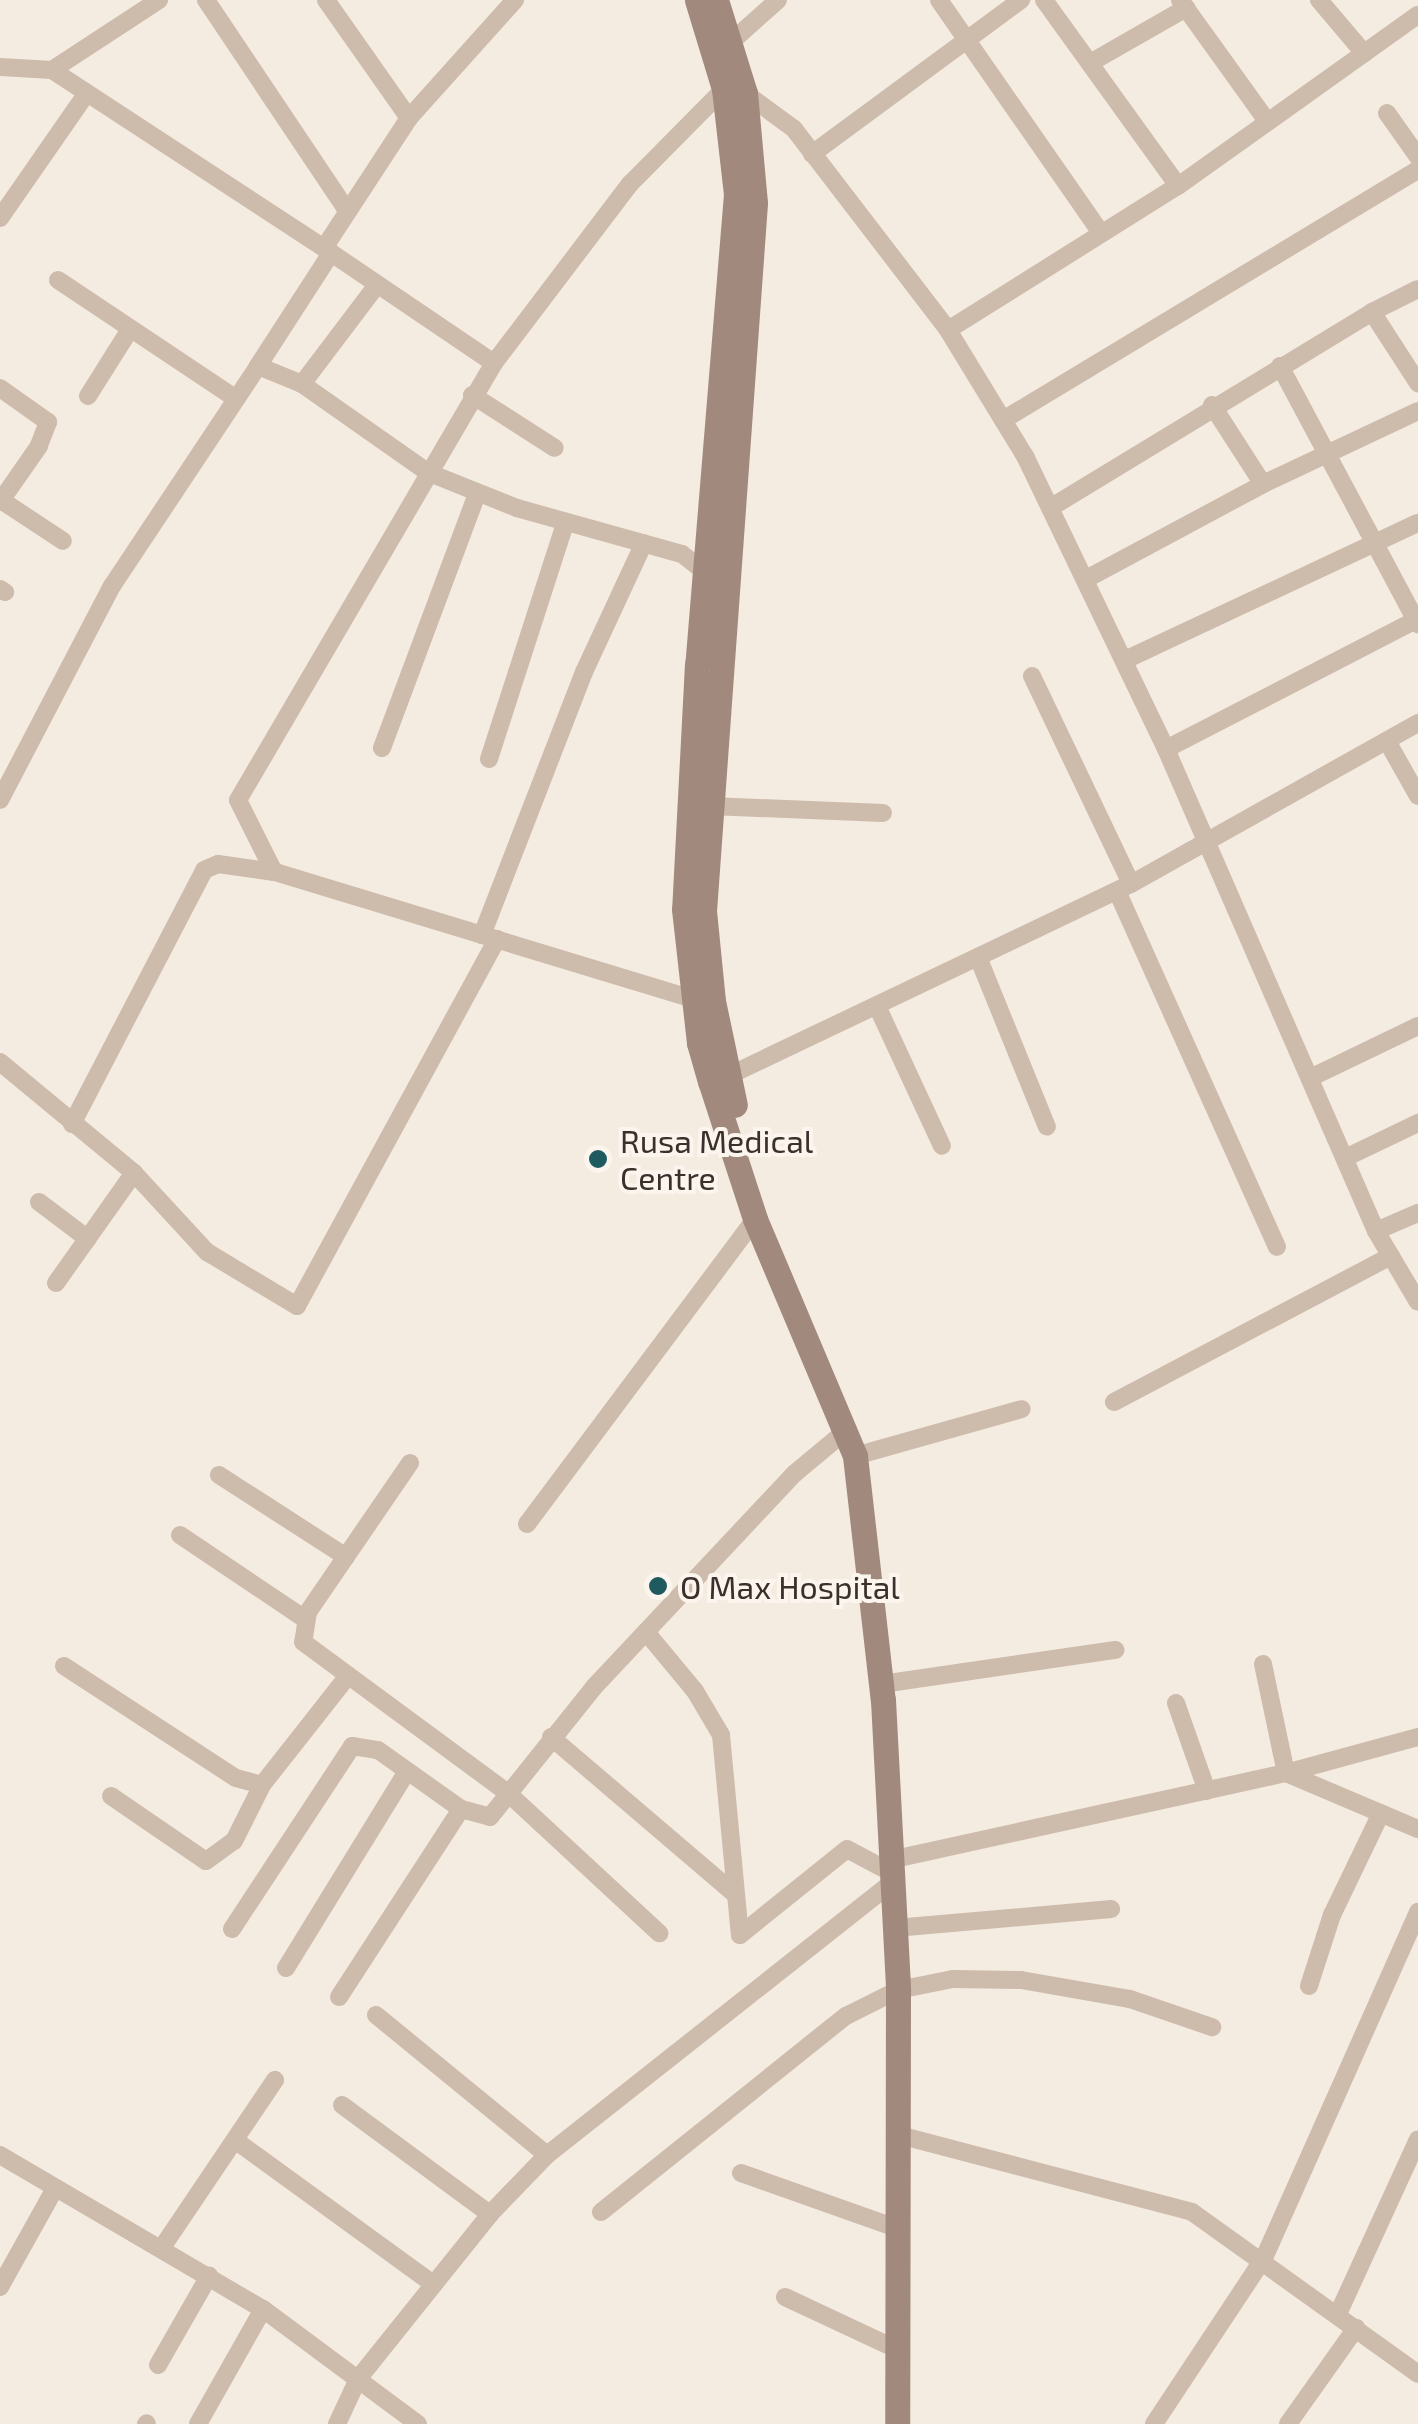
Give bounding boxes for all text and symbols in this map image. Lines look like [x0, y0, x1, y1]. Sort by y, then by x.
place label: Rusa Medical Centre [620, 1122, 813, 1197]
marker: Rusa Medical Centre [585, 1146, 611, 1172]
place label: O Max Hospital [680, 1567, 900, 1605]
marker: O Max Hospital [645, 1573, 671, 1599]

